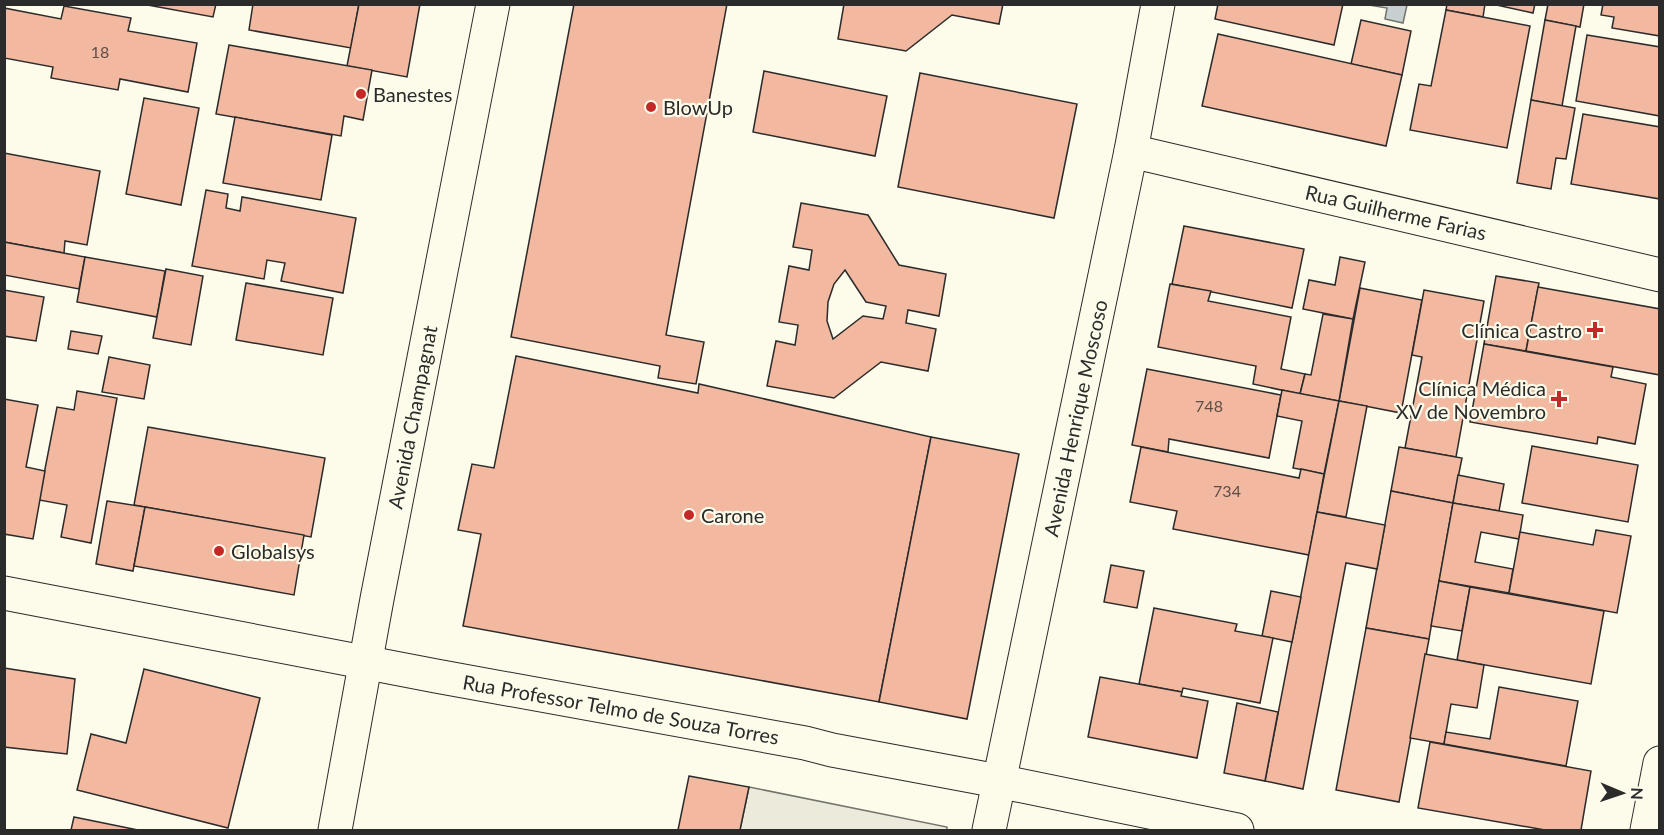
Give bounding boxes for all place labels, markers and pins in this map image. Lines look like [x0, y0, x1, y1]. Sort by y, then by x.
place label: Banestes [373, 82, 452, 106]
marker: Banestes [354, 87, 368, 101]
place label: BlowUp [663, 95, 733, 119]
marker: BlowUp [644, 100, 658, 114]
place label: Clínica Castro [1461, 318, 1582, 342]
marker: Clínica Castro [1586, 321, 1604, 339]
place label: Clínica Médica XV de Novembro [1396, 376, 1546, 423]
marker: Clínica Médica XV de Novembro [1550, 390, 1568, 408]
place label: Carone [701, 503, 764, 527]
marker: Carone [682, 508, 696, 522]
place label: Globalsys [231, 539, 315, 563]
marker: Globalsys [212, 544, 226, 558]

